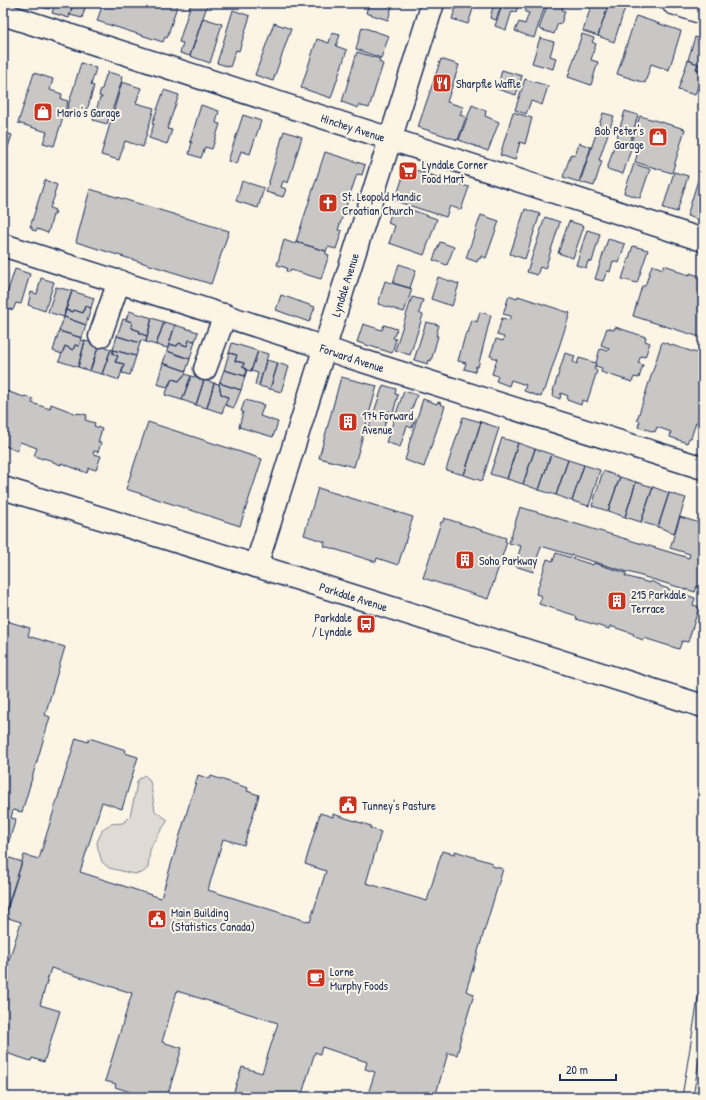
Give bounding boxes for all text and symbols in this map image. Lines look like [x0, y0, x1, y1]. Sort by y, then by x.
restaurant icon: Sharpfle Waffle [431, 72, 453, 94]
place label: Sharpfle Waffle [456, 75, 521, 92]
shop icon: Mario's Garage [32, 101, 54, 123]
place label: Mario's Garage [57, 104, 120, 121]
street label: Hinchey Avenue [319, 109, 388, 145]
place label: Bob Peter's Garage [595, 122, 644, 153]
shop icon: Bob Peter's Garage [647, 126, 669, 148]
place label: Lyndale Corner Food Mart [421, 156, 488, 187]
supermarket icon: Lyndale Corner Food Mart [397, 160, 419, 182]
place label: St. Leopold Mandic Croatian Church [342, 188, 421, 219]
church icon: St. Leopold Mandic Croatian Church [317, 192, 339, 214]
street label: Lyndale Avenue [327, 251, 362, 318]
street label: Forward Avenue [317, 338, 387, 376]
place label: 174 Forward Avenue [362, 407, 413, 438]
building icon: 174 Forward Avenue [337, 411, 359, 433]
building icon: Soho Parkway [454, 549, 476, 571]
place label: Soho Parkway [479, 552, 537, 569]
street label: Parkdale Avenue [317, 577, 390, 615]
place label: 215 Parkdale Terrace [631, 586, 686, 617]
building icon: 215 Parkdale Terrace [606, 590, 628, 612]
place label: Parkdale / Lyndale [312, 609, 352, 640]
bus stop icon: Parkdale / Lyndale [355, 613, 377, 635]
public building icon: Tunney's Pasture [337, 794, 359, 816]
place label: Tunney's Pasture [362, 797, 436, 814]
place label: Main Building (Statistics Canada) [171, 904, 255, 935]
public building icon: Main Building (Statistics Canada) [146, 908, 168, 930]
place label: Lorne Murphy Foods [330, 963, 388, 994]
cafe icon: Lorne Murphy Foods [305, 967, 327, 989]
scale bar [560, 1056, 616, 1082]
text: 20 m [566, 1061, 588, 1078]

